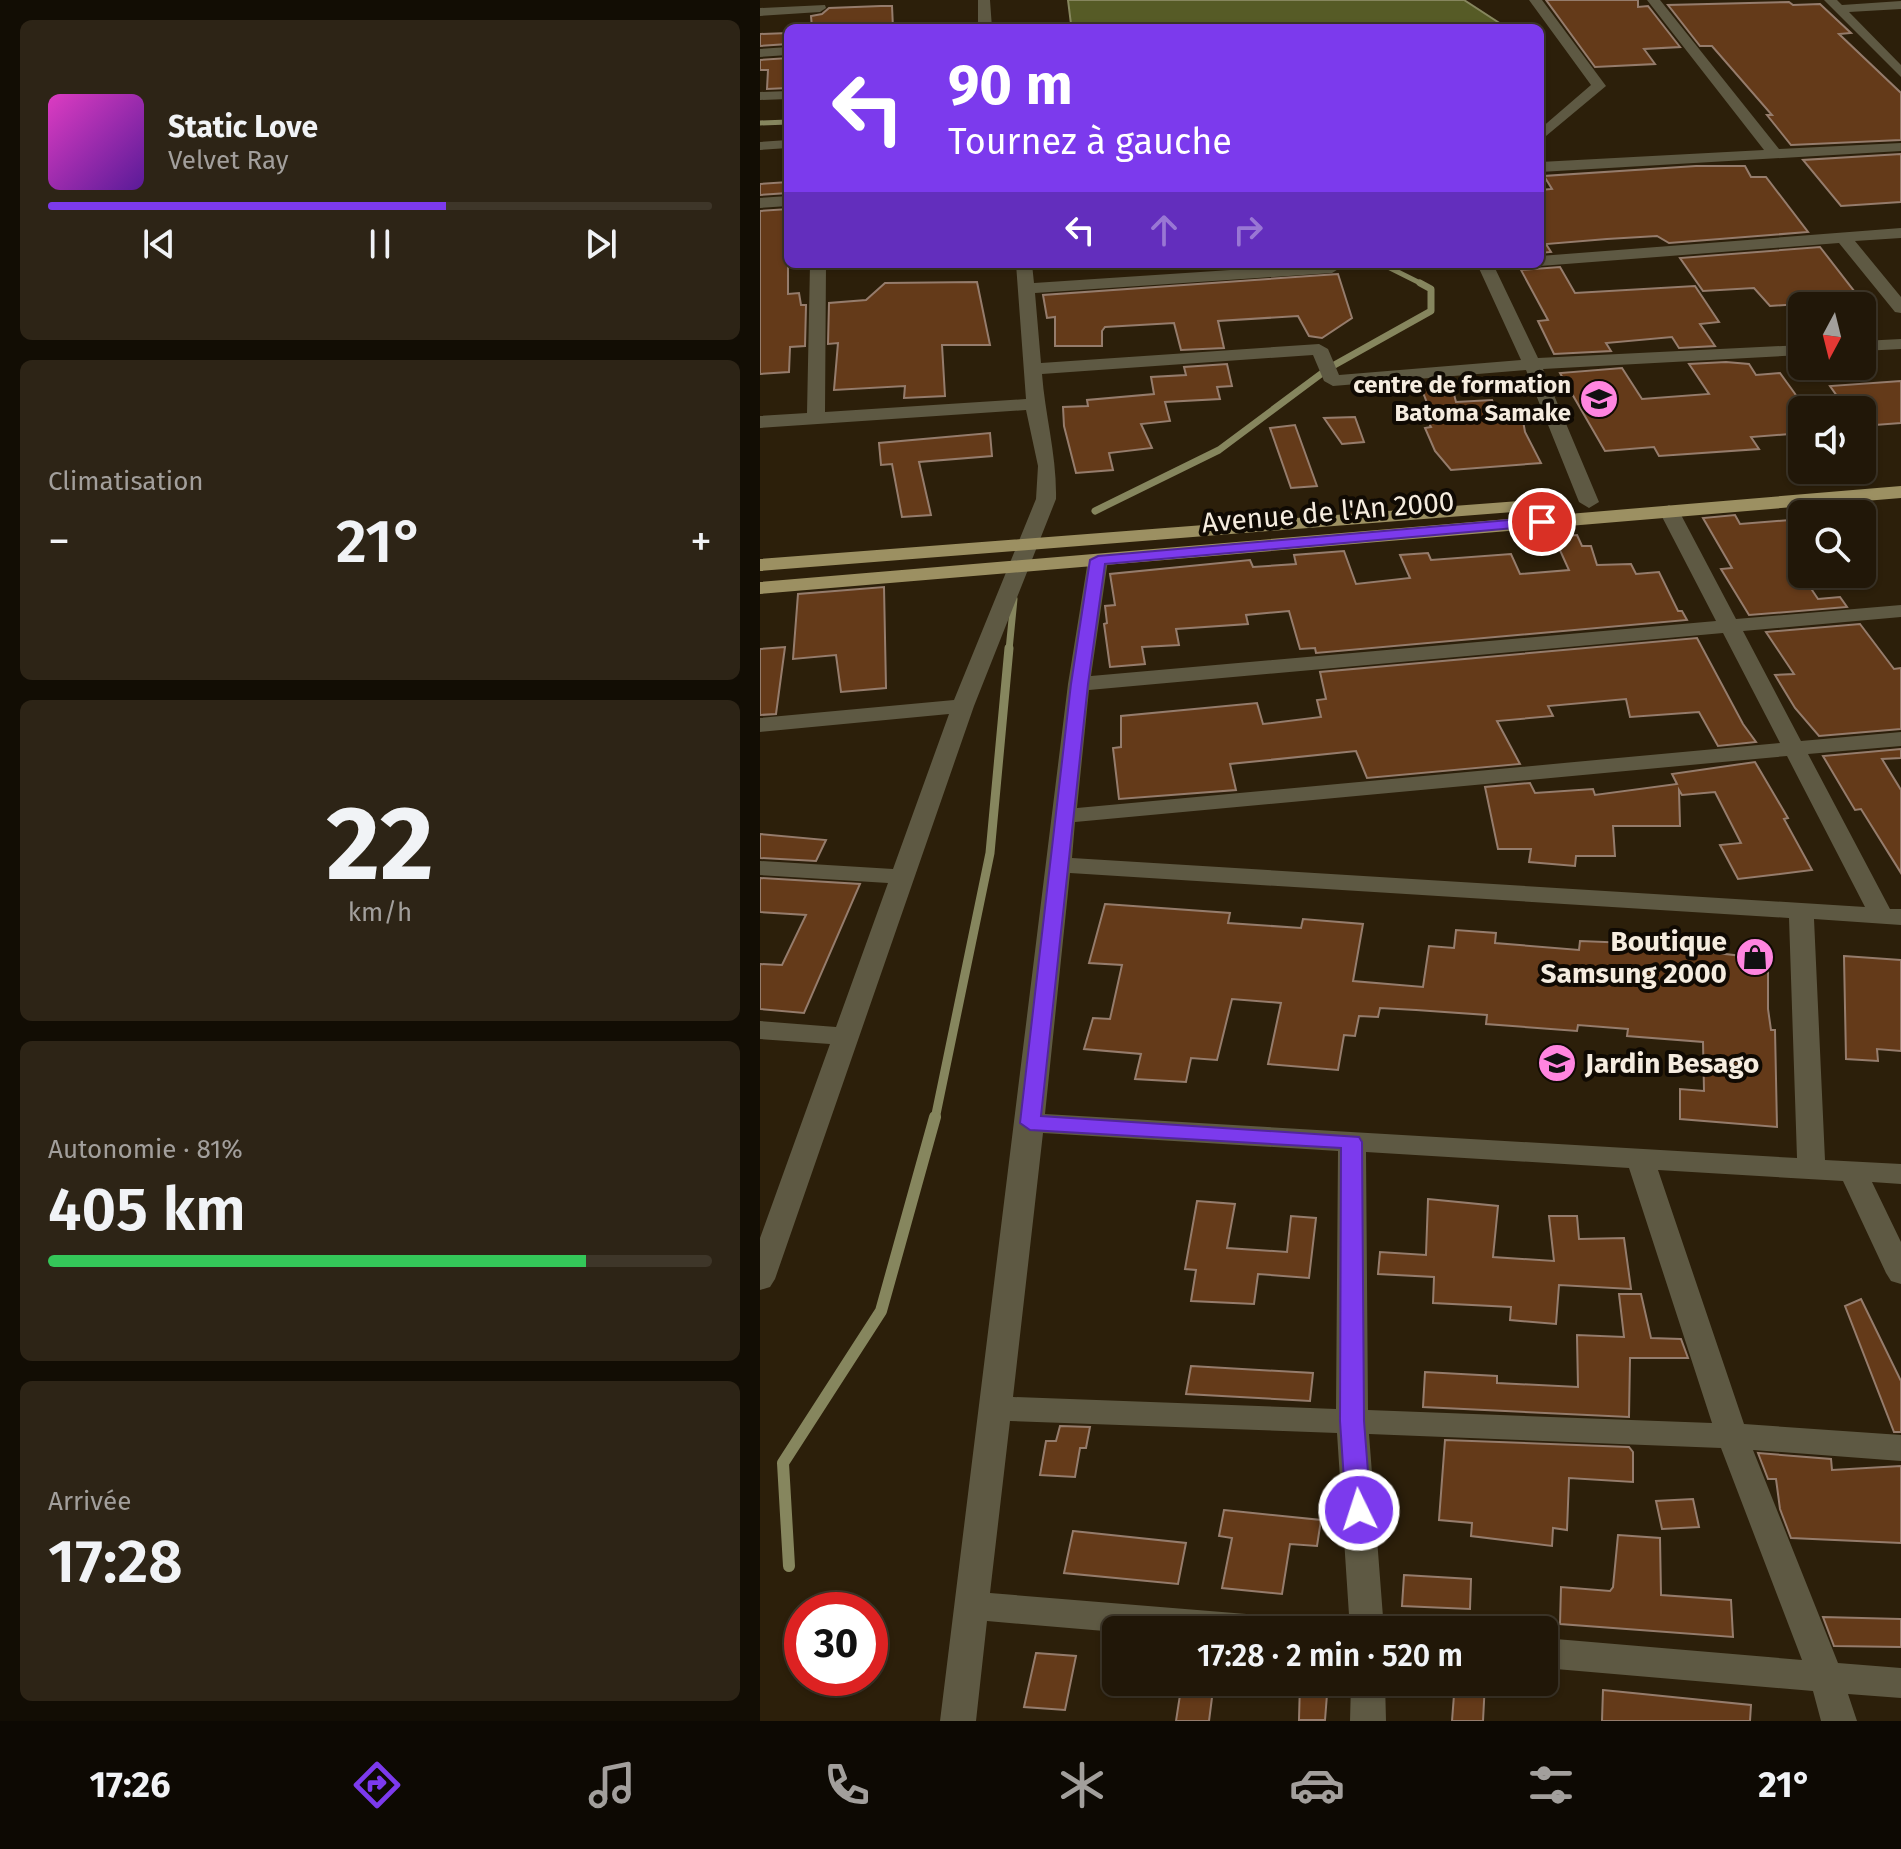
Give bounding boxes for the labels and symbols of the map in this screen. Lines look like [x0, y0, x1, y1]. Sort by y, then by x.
north arrow [1788, 292, 1876, 380]
place label: centre de formation Batoma Samake [1353, 371, 1571, 427]
school or university icon: centre de formation Batoma Samake [1578, 378, 1620, 420]
street label: Avenue de l'An 2000 [1200, 485, 1456, 539]
pin [1508, 488, 1576, 556]
place label: Boutique Samsung 2000 [1541, 925, 1727, 990]
shop icon: Boutique Samsung 2000 [1734, 936, 1776, 978]
school or university icon: Jardin Besago [1536, 1042, 1578, 1084]
place label: Jardin Besago [1584, 1047, 1759, 1080]
position arrow [1317, 1468, 1401, 1552]
speed limit sign: 30 [784, 1592, 888, 1696]

